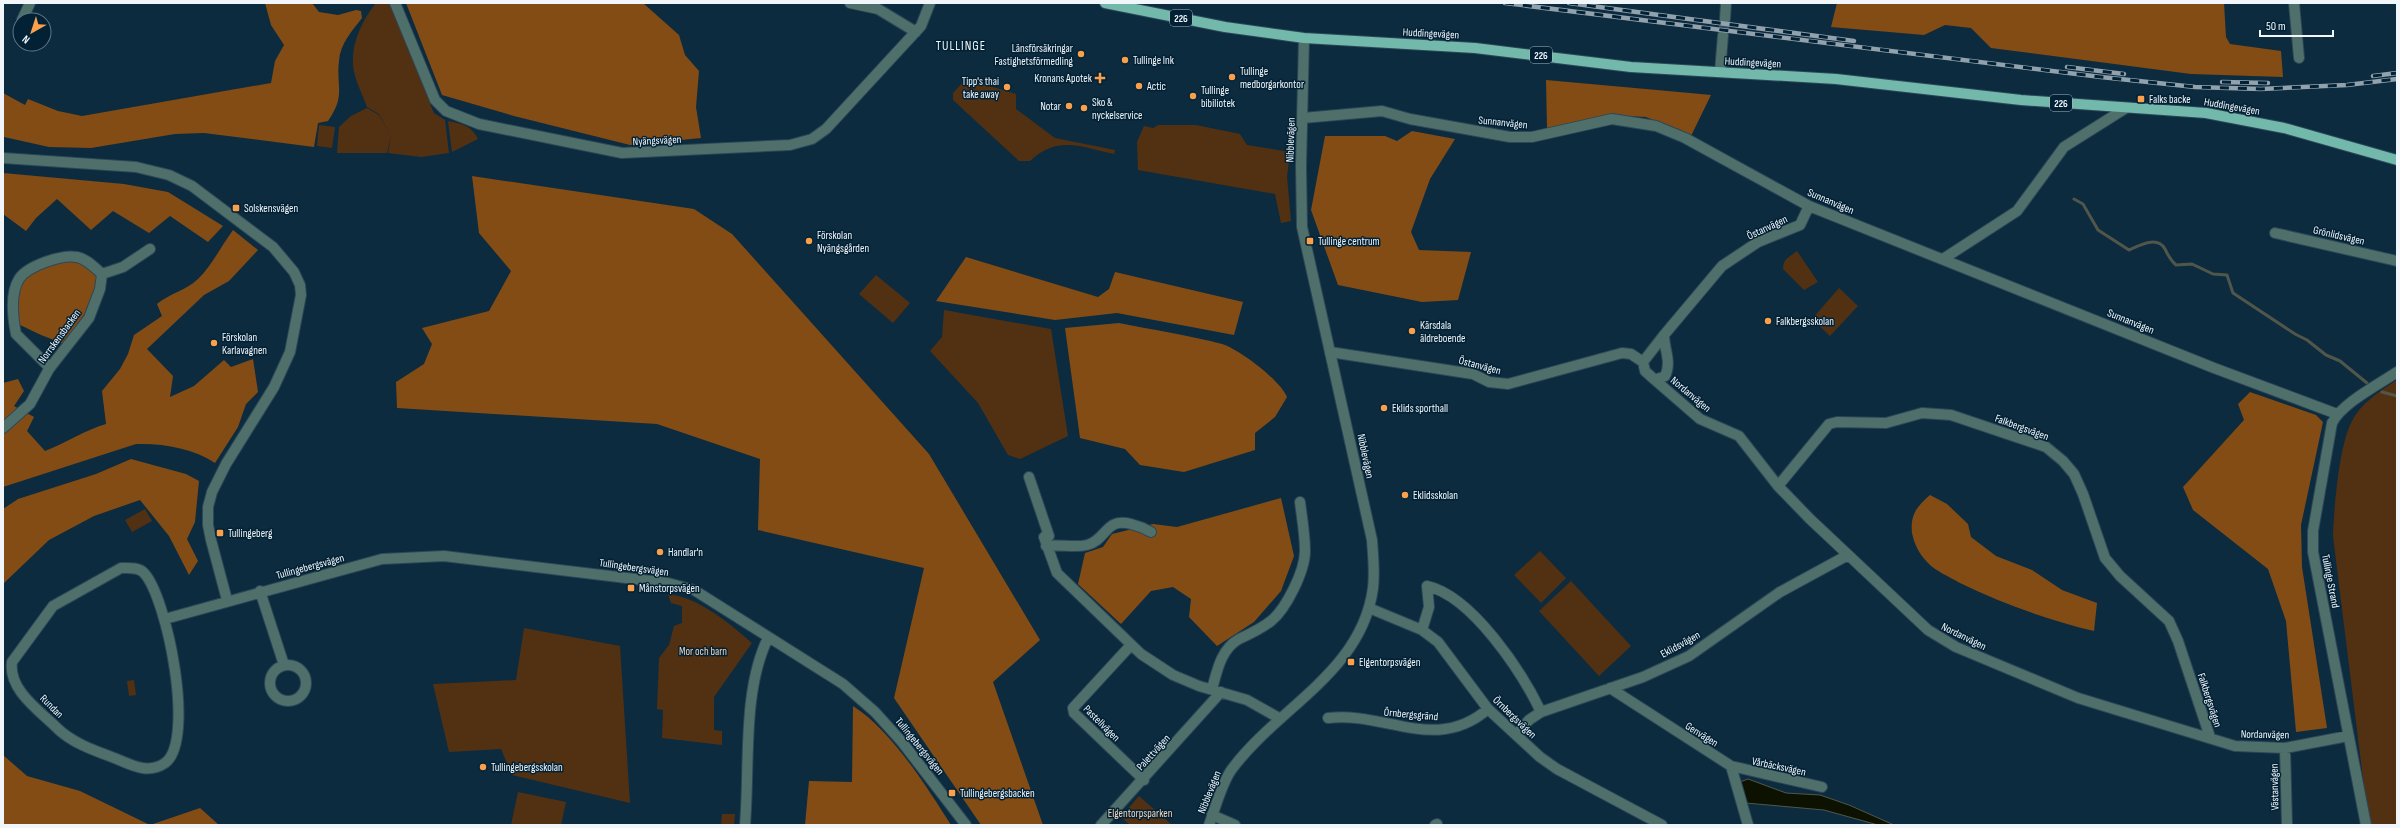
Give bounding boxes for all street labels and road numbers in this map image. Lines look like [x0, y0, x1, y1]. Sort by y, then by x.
road number: 226 [1170, 10, 1192, 26]
street label: Huddingevägen [1402, 26, 1460, 41]
road number: 226 [1530, 47, 1552, 63]
street label: Huddingevägen [1724, 55, 1782, 70]
road number: 226 [2050, 95, 2072, 111]
street label: Huddingevägen [2203, 95, 2261, 118]
street label: Sunnanvägen [1478, 113, 1528, 132]
street label: Nibblevägen [1283, 117, 1298, 163]
street label: Nyängsvägen [632, 133, 682, 148]
street label: Sunnanvägen [1806, 186, 1856, 217]
street label: Östanvägen [1745, 212, 1790, 243]
street label: Grönlidsvägen [2312, 223, 2366, 248]
street label: Norrskensbacken [35, 306, 84, 366]
street label: Sunnanvägen [2105, 306, 2156, 337]
street label: Östanvägen [1457, 354, 1503, 377]
street label: Nordanvägen [1668, 374, 1714, 415]
street label: Falkbergsvägen [1993, 412, 2051, 443]
street label: Nibblevägen [1354, 433, 1377, 480]
street label: Tullingebergsvägen [275, 551, 346, 582]
street label: Tullinge Strand [2319, 553, 2342, 609]
street label: Tullingebergsvägen [598, 556, 670, 579]
street label: Nordanvägen [1939, 620, 1989, 653]
street label: Eklidsvägen [1658, 628, 1703, 661]
street label: Falkbergsvägen [2195, 671, 2225, 729]
street label: Rundan [37, 692, 66, 721]
street label: Örnbergsvägen [1490, 693, 1539, 741]
street label: Pastellvägen [1081, 702, 1123, 745]
street label: Örnbergsgränd [1383, 706, 1439, 723]
street label: Tullingebergsvägen [893, 715, 947, 778]
street label: Genvägen [1683, 719, 1721, 750]
street label: Nordanvägen [2241, 728, 2290, 741]
street label: Palettvägen [1134, 732, 1173, 773]
street label: Vårbäcksvägen [1751, 754, 1807, 779]
street label: Västanvägen [2268, 763, 2281, 811]
street label: Nibblevägen [1195, 769, 1224, 815]

